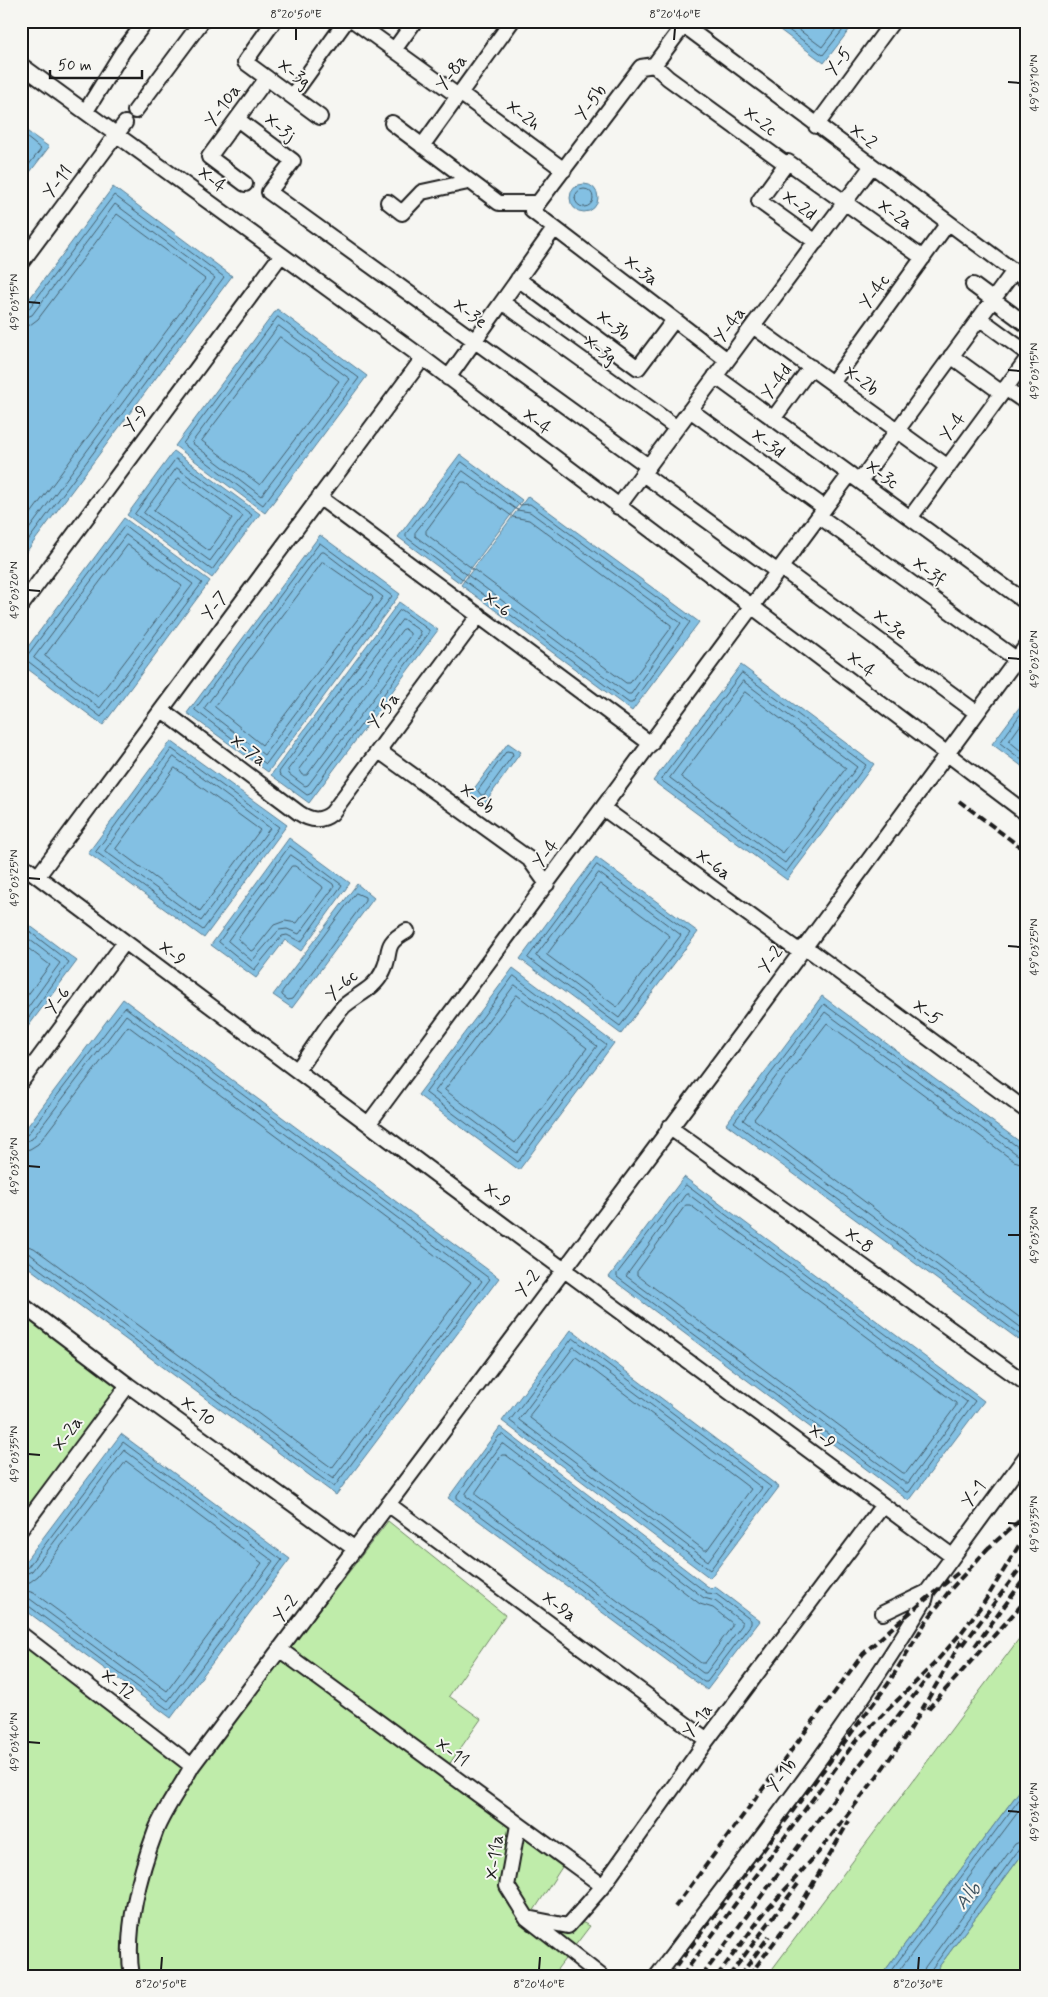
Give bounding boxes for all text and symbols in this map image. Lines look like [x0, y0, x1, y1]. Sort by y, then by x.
text: 8°20'50"E [270, 7, 322, 23]
text: 8°20'40"E [649, 7, 701, 23]
street label: Y-5 [820, 42, 858, 81]
scale bar [50, 48, 142, 80]
street label: Y-8a [431, 50, 473, 96]
street label: X-3g [273, 54, 315, 94]
text: 49°03'10"N [1027, 54, 1043, 112]
text: 50 m [58, 56, 92, 76]
street label: Y-10a [199, 80, 247, 132]
street label: Y-5b [570, 80, 613, 126]
street label: X-2h [501, 95, 545, 137]
street label: X-2c [739, 102, 781, 142]
street label: X-3j [259, 108, 301, 148]
street label: X-2 [844, 119, 882, 155]
street label: Y-11 [38, 161, 78, 203]
street label: X-4 [193, 161, 231, 199]
street label: X-2d [777, 186, 821, 226]
street label: X-2a [873, 194, 917, 236]
street label: X-3a [619, 250, 663, 292]
street label: Y-4c [854, 270, 896, 314]
text: 49°03'15"N [7, 274, 23, 330]
street label: X-3e [448, 294, 492, 334]
street label: Y-4a [709, 302, 751, 348]
street label: X-3b [591, 305, 635, 347]
street label: X-3g [579, 330, 621, 370]
text: 49°03'15"N [1027, 343, 1043, 399]
street label: Y-4d [756, 359, 798, 405]
street label: X-2b [839, 360, 883, 402]
street label: Y-9 [118, 400, 154, 438]
street label: X-4 [518, 403, 556, 441]
street label: Y-4 [934, 408, 972, 446]
street label: X-3d [746, 424, 790, 464]
street label: X-3c [861, 455, 903, 495]
street label: X-3f [908, 552, 951, 592]
text: 49°03'20"N [7, 561, 23, 619]
street label: Y-7 [196, 586, 234, 625]
street label: X-6 [478, 587, 516, 623]
street label: X-3e [868, 604, 912, 646]
text: 49°03'20"N [1027, 630, 1043, 688]
street label: X-4 [842, 646, 880, 684]
street label: Y-5a [362, 688, 406, 734]
street label: X-7a [225, 729, 271, 773]
street label: X-6b [455, 778, 499, 820]
street label: Y-4 [527, 835, 565, 873]
street label: X-6a [691, 844, 735, 886]
text: 49°03'25"N [7, 849, 23, 907]
text: 49°03'25"N [1027, 918, 1043, 976]
street label: X-9 [153, 936, 191, 972]
street label: Y-2 [753, 941, 789, 979]
street label: Y-6c [321, 965, 363, 1007]
street label: Y-6 [40, 982, 76, 1020]
street label: X-5 [908, 994, 946, 1032]
text: 49°03'30"N [7, 1137, 23, 1195]
street label: X-9 [478, 1178, 516, 1214]
text: 49°03'30"N [1027, 1206, 1043, 1264]
street label: X-8 [840, 1223, 878, 1259]
street label: Y-2 [510, 1265, 546, 1303]
street label: X-10 [176, 1391, 220, 1433]
street label: X-2a [47, 1412, 89, 1456]
street label: X-9 [804, 1419, 841, 1455]
text: 49°03'35"N [7, 1426, 23, 1482]
street label: Y-1 [956, 1476, 992, 1512]
text: 49°03'35"N [1027, 1496, 1043, 1552]
street label: X-9a [537, 1586, 581, 1628]
street label: Y-2 [268, 1590, 304, 1628]
street label: X-12 [96, 1664, 140, 1706]
street label: Y-1a [677, 1699, 719, 1743]
text: 49°03'40"N [7, 1713, 23, 1771]
street label: X-11 [431, 1733, 473, 1773]
street label: Y-1b [762, 1754, 803, 1798]
text: 49°03'40"N [1027, 1783, 1043, 1841]
street label: X-11a [480, 1833, 510, 1881]
water label: Alb [949, 1877, 987, 1915]
text: 8°20'50"E [135, 1977, 187, 1993]
text: 8°20'40"E [513, 1977, 565, 1993]
text: 8°20'30"E [893, 1977, 943, 1993]

